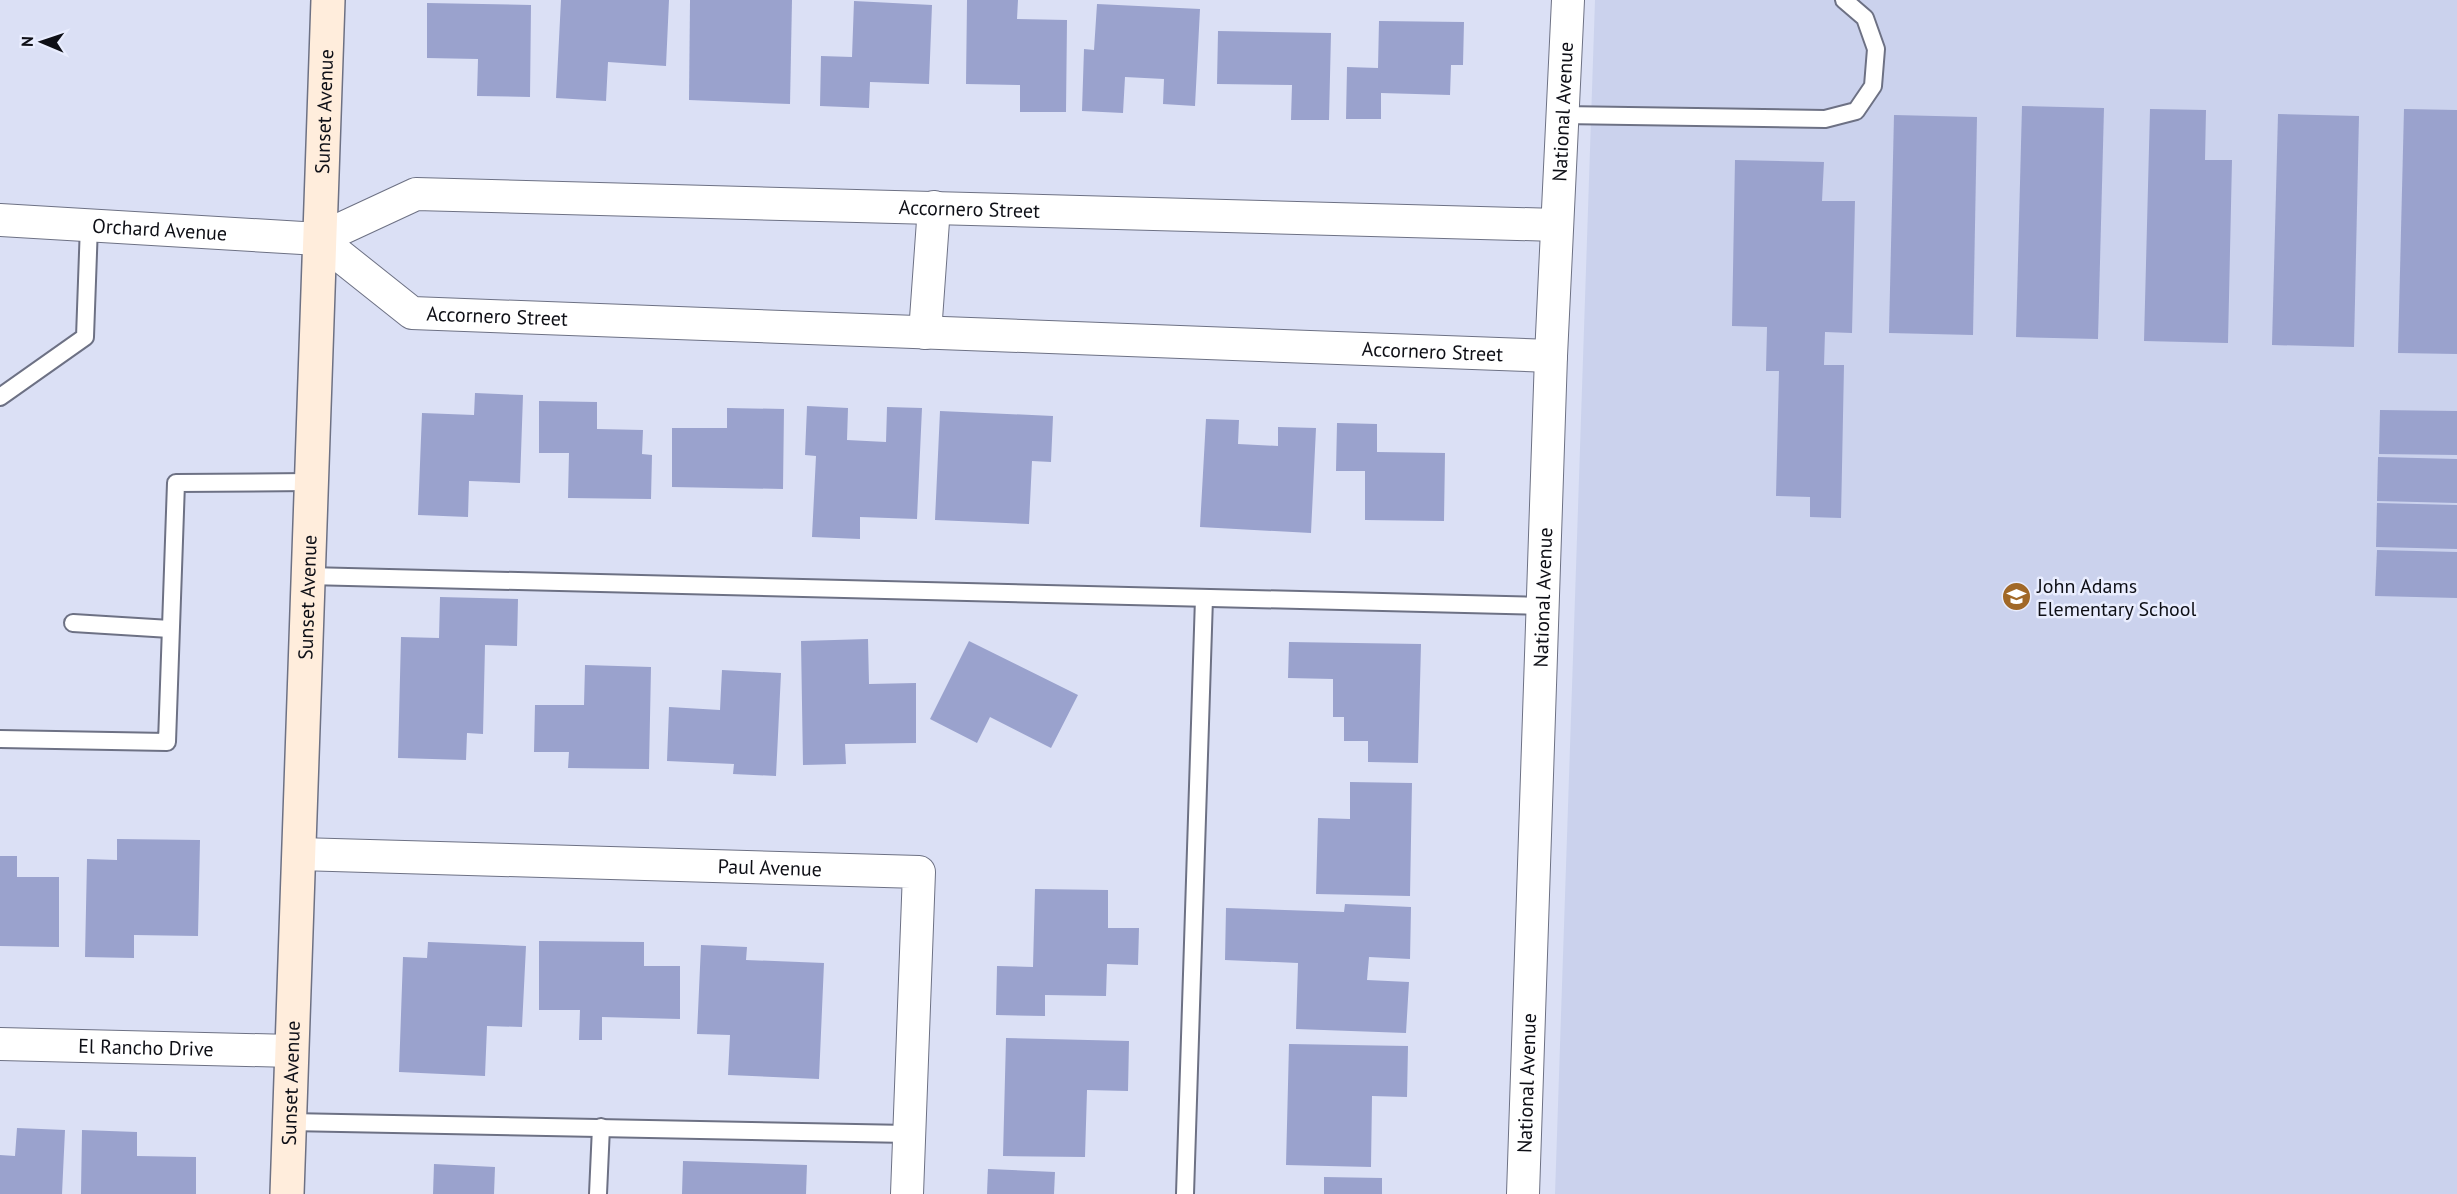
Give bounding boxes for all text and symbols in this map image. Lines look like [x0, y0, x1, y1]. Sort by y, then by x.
north arrow [12, 12, 72, 72]
text: N [17, 36, 37, 47]
street label: National Avenue [1546, 41, 1579, 182]
street label: Sunset Avenue [309, 49, 339, 175]
street label: Accornero Street [898, 194, 1040, 224]
street label: Orchard Avenue [91, 213, 228, 247]
street label: Accornero Street [426, 301, 568, 332]
street label: Accornero Street [1361, 336, 1504, 367]
street label: National Avenue [1528, 527, 1558, 668]
street label: Sunset Avenue [292, 534, 323, 660]
place label: John Adams Elementary School [2036, 573, 2197, 622]
school or university icon: John Adams Elementary School [2000, 581, 2032, 613]
street label: Paul Avenue [717, 853, 822, 882]
street label: National Avenue [1511, 1013, 1542, 1154]
street label: Sunset Avenue [276, 1020, 306, 1146]
street label: El Rancho Drive [78, 1033, 214, 1062]

